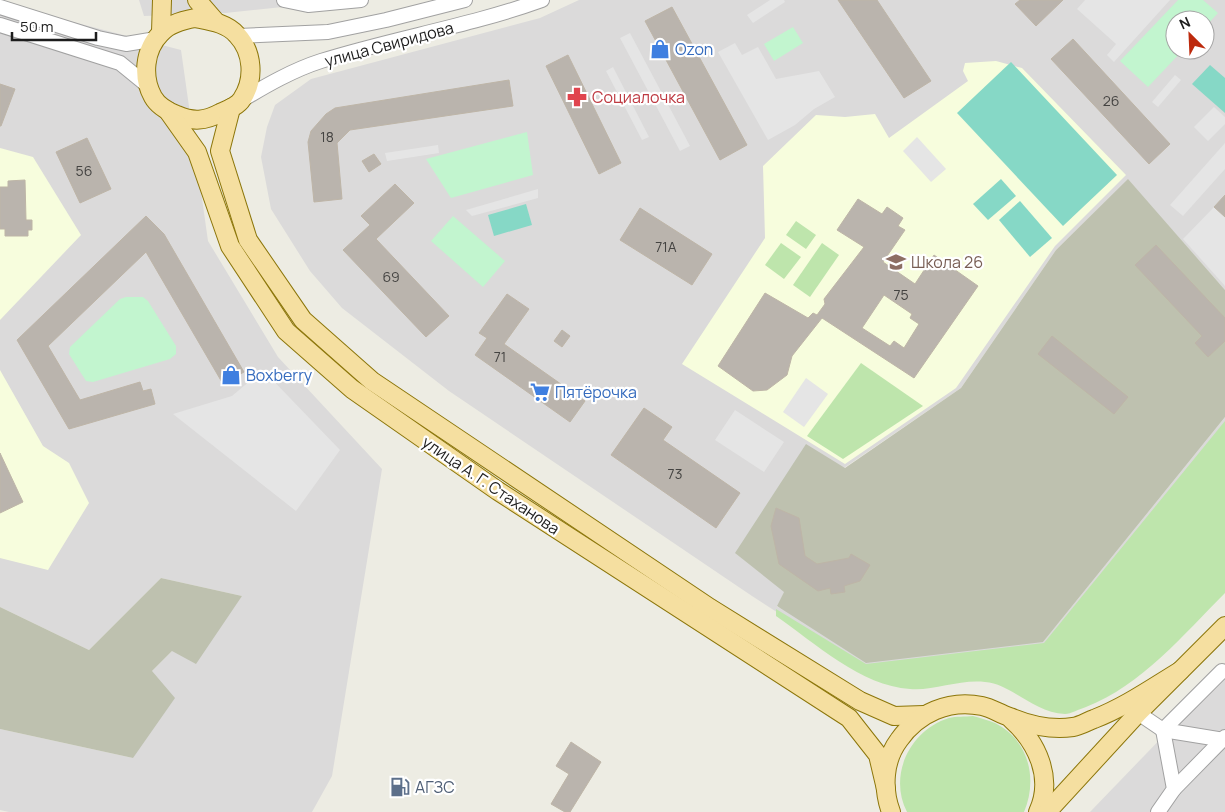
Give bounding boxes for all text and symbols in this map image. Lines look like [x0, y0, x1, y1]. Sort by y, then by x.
scale bar [12, 10, 96, 42]
north arrow [1165, 10, 1215, 60]
text: N [1176, 12, 1193, 33]
text: 50 m [20, 16, 54, 37]
street label: улица Свиридова [322, 16, 456, 72]
shop icon: Ozon [649, 38, 671, 60]
place label: Ozon [675, 38, 713, 60]
pharmacy icon: Социалочка [566, 86, 588, 108]
place label: Социалочка [592, 86, 685, 108]
house number: 26 [1103, 91, 1119, 110]
house number: 18 [320, 127, 334, 146]
house number: 56 [76, 161, 92, 180]
house number: 71А [655, 237, 677, 256]
school or university icon: Школа 26 [885, 251, 907, 273]
place label: Школа 26 [911, 251, 983, 273]
house number: 69 [382, 267, 400, 286]
house number: 75 [893, 285, 909, 304]
house number: 71 [494, 347, 506, 366]
shop icon: Boxberry [220, 364, 242, 386]
place label: Boxberry [246, 364, 313, 386]
supermarket icon: Пятёрочка [529, 381, 551, 403]
place label: Пятёрочка [555, 381, 637, 403]
street label: улица А. Г. Стаханова [418, 431, 564, 539]
house number: 73 [668, 464, 682, 483]
fuel station icon: АГЗС [389, 776, 411, 798]
place label: АГЗС [415, 776, 455, 798]

